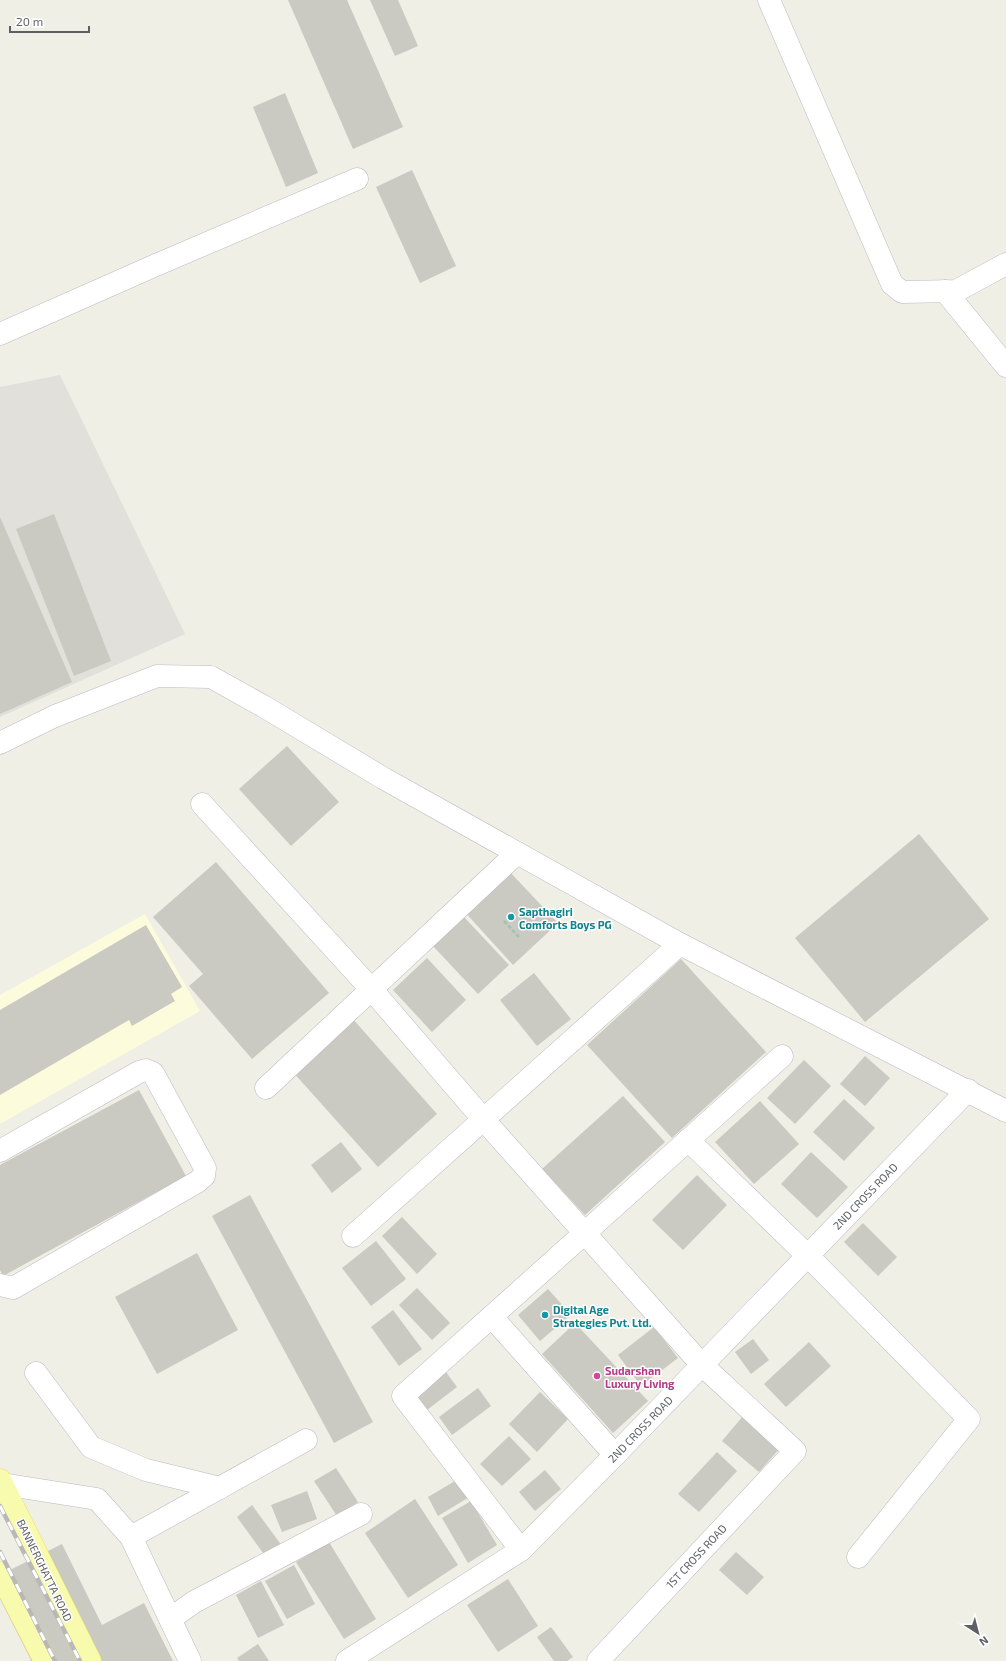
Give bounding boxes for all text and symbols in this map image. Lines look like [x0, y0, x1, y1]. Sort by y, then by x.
scale bar [10, 8, 89, 34]
text: 20 m [16, 14, 43, 28]
place label: Sapthagiri Comforts Boys PG [519, 905, 612, 932]
marker: Sapthagiri Comforts Boys PG [506, 912, 516, 922]
street label: 2ND CROSS ROAD [830, 1160, 900, 1232]
place label: Digital Age Strategies Pvt. Ltd. [553, 1303, 652, 1329]
marker: Digital Age Strategies Pvt. Ltd. [540, 1310, 550, 1320]
place label: Sudarshan Luxury Living [605, 1364, 675, 1391]
marker: Sudarshan Luxury Living [592, 1371, 602, 1381]
street label: 2ND CROSS ROAD [605, 1393, 675, 1465]
street label: BANNERGHATTA ROAD [15, 1517, 75, 1623]
street label: 1ST CROSS ROAD [663, 1521, 729, 1591]
north arrow [958, 1613, 998, 1653]
text: N [977, 1634, 991, 1649]

